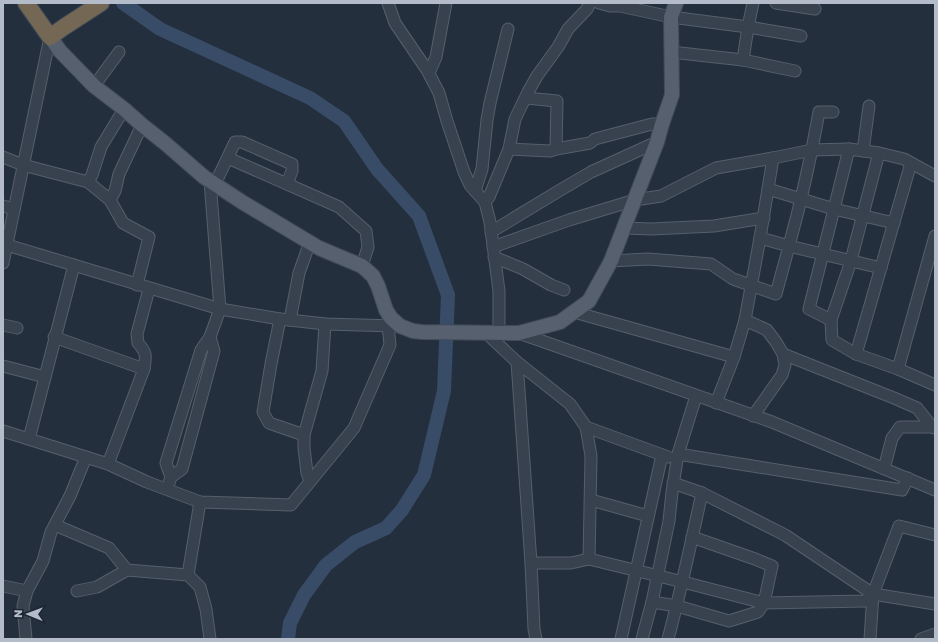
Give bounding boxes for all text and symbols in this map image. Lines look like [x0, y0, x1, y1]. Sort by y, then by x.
north arrow [8, 594, 48, 634]
text: N [11, 610, 24, 618]

